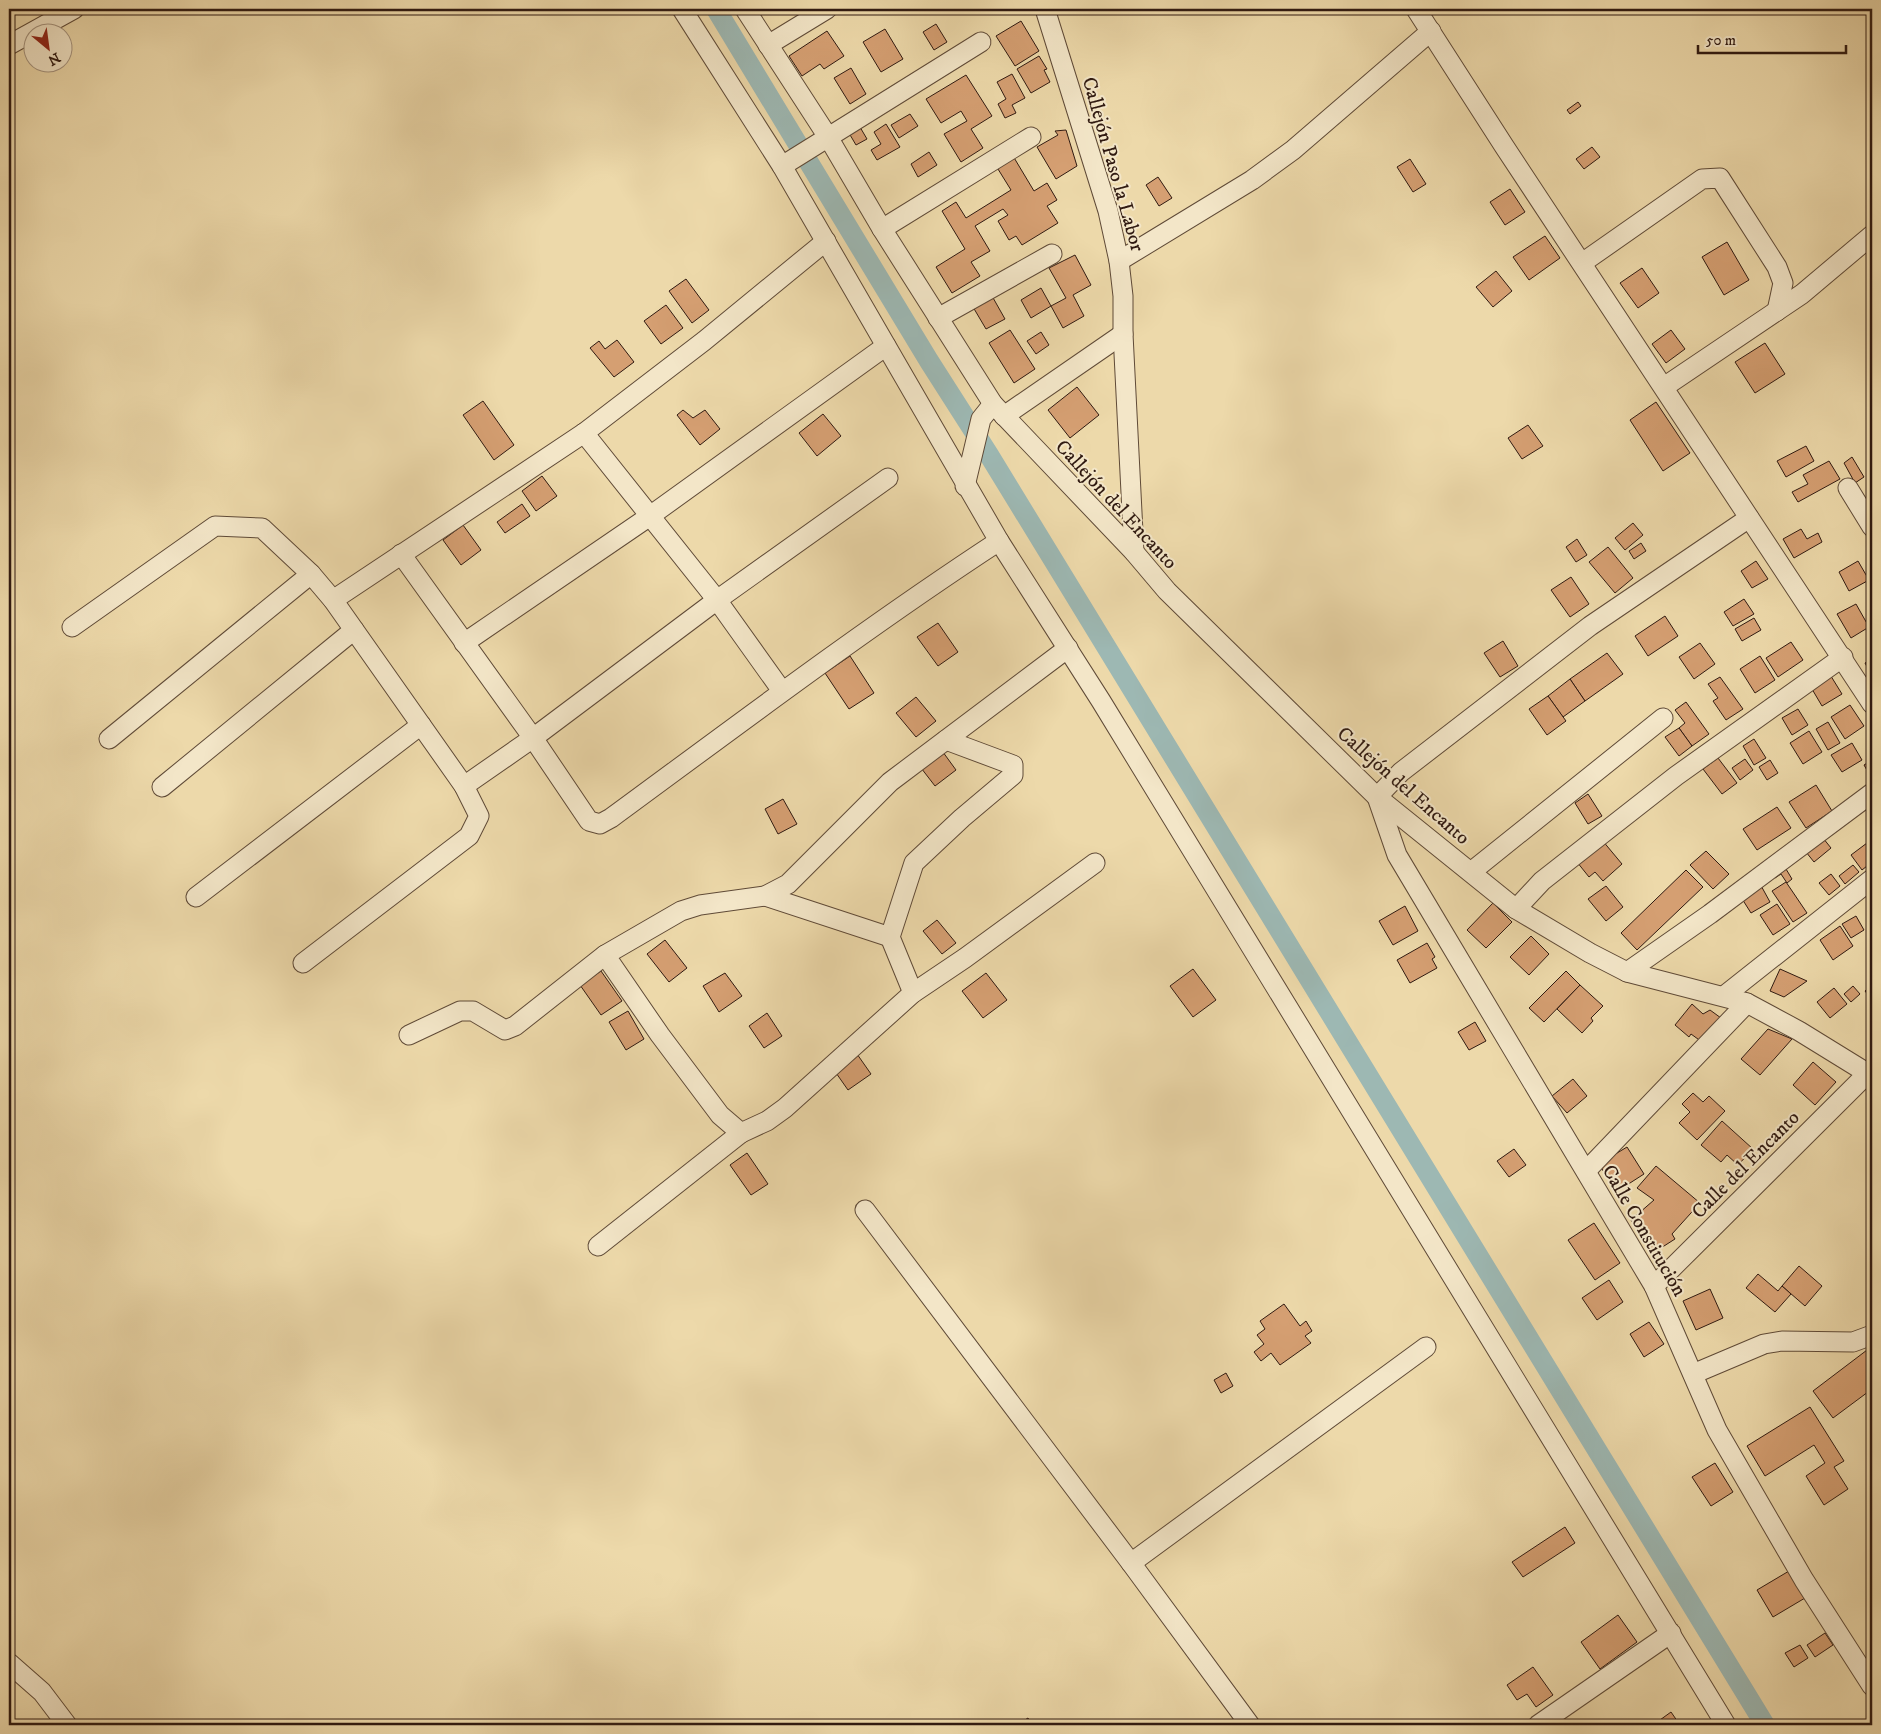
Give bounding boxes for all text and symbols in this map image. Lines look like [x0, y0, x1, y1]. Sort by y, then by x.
north arrow [22, 22, 72, 72]
scale bar [1698, 22, 1846, 54]
text: 50 m [1706, 31, 1736, 50]
text: N [44, 48, 63, 69]
street label: Callejón Paso la Labor [1076, 74, 1150, 255]
street label: Callejón del Encanto [1049, 435, 1182, 575]
street label: Callejón del Encanto [1331, 722, 1475, 851]
street label: Calle del Encanto [1687, 1106, 1805, 1224]
street label: Calle Constitución [1596, 1160, 1692, 1302]

